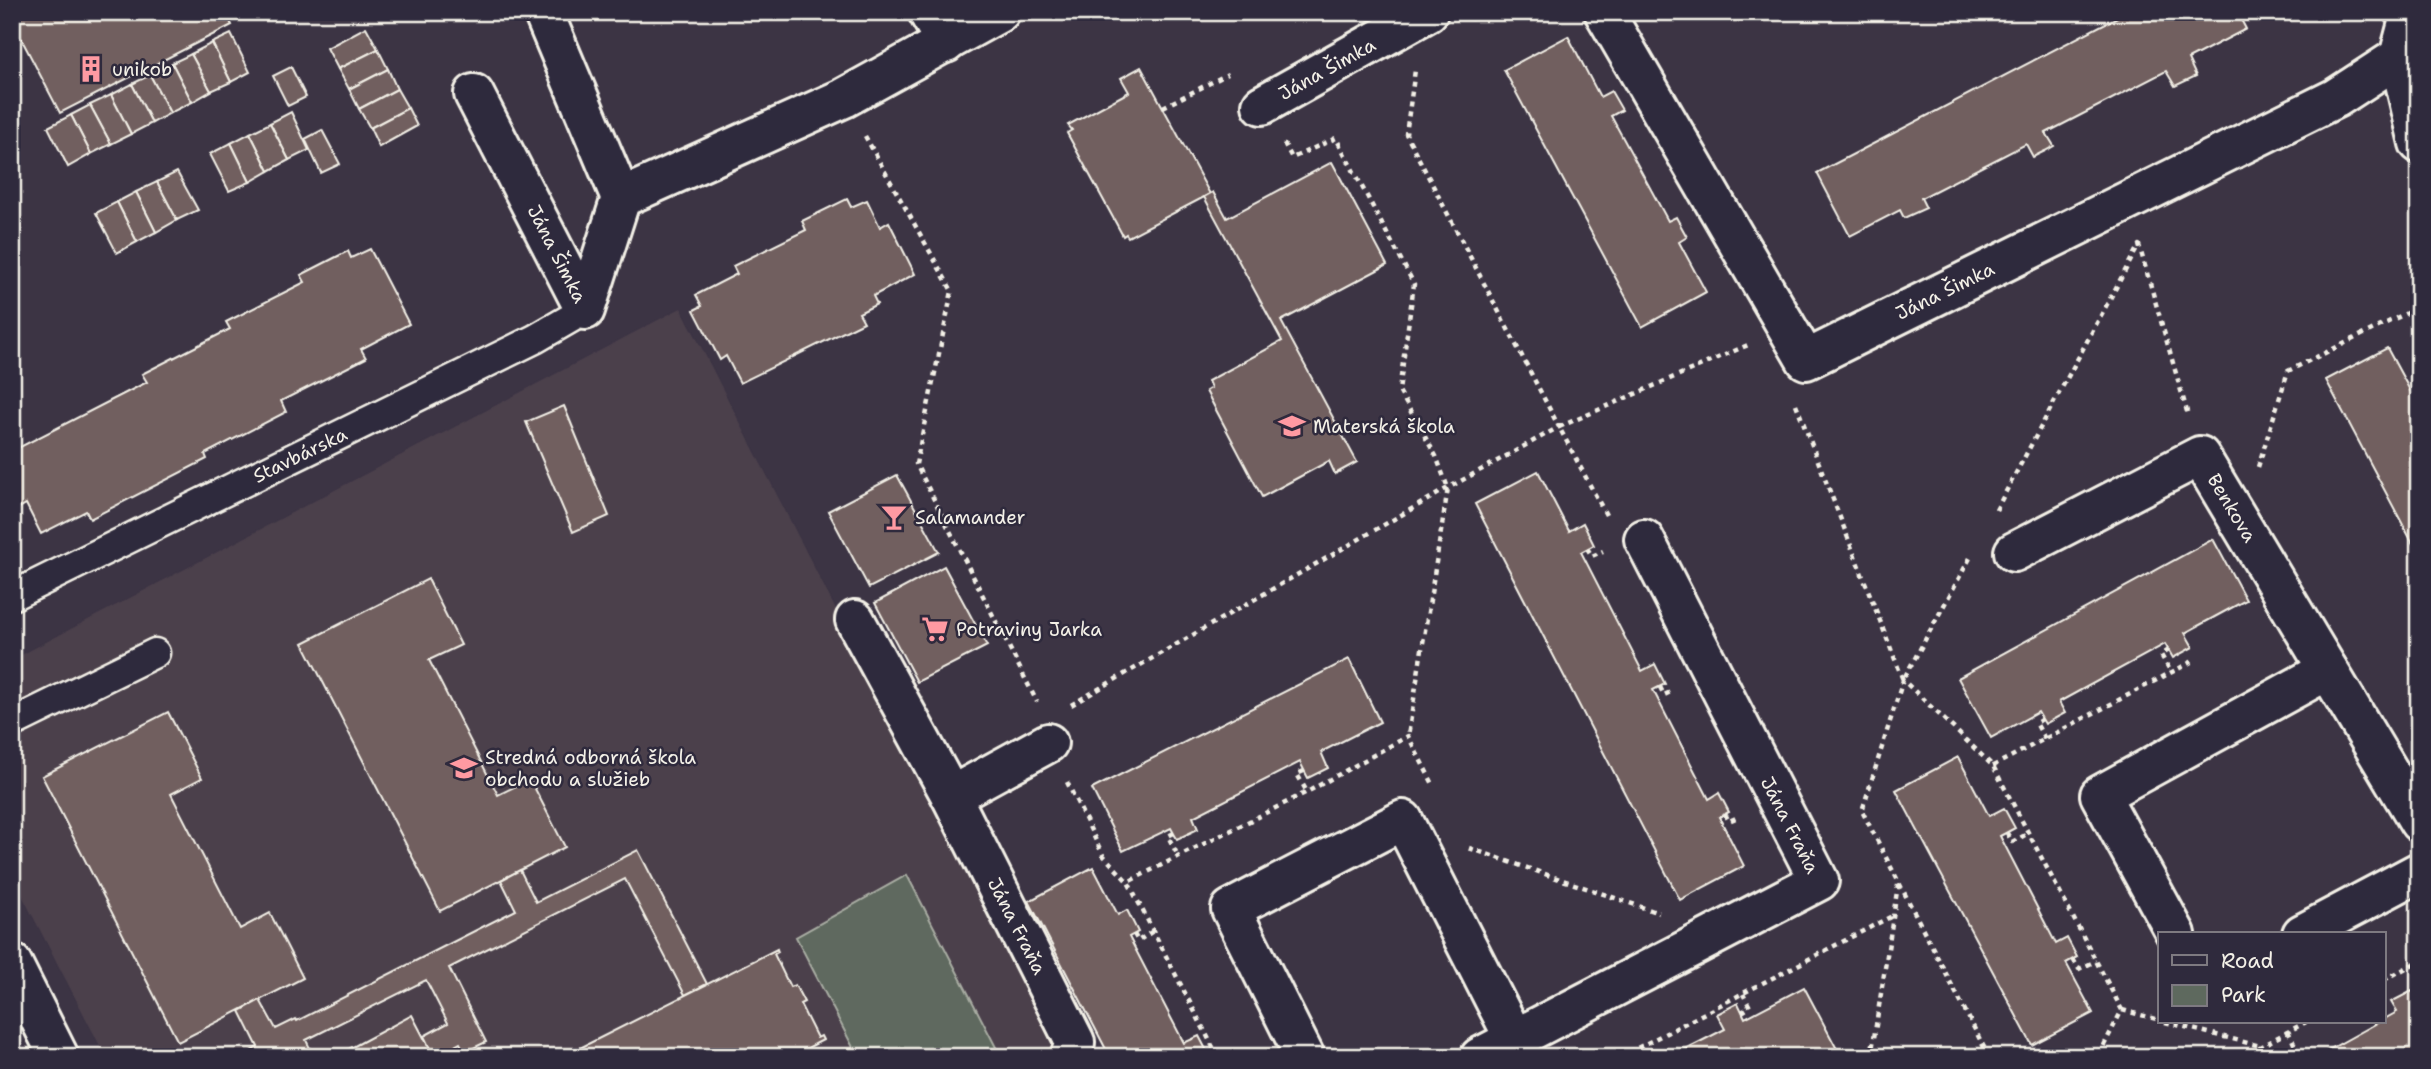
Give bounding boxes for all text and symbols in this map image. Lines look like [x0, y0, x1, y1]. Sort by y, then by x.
street label: Jána Šimka [1274, 31, 1380, 106]
building icon: unikob [76, 54, 106, 84]
place label: unikob [112, 57, 172, 82]
street label: Jána Šimka [522, 200, 593, 308]
street label: Jána Šimka [1891, 255, 1999, 326]
school or university icon: Materská škola [1277, 411, 1307, 441]
place label: Materská škola [1313, 414, 1455, 439]
street label: Stavbárska [249, 421, 351, 489]
street label: Benkova [2202, 469, 2262, 547]
bar icon: Salamander [879, 502, 909, 532]
place label: Salamander [915, 505, 1026, 530]
supermarket icon: Potraviny Jarka [920, 614, 950, 644]
place label: Potraviny Jarka [956, 617, 1102, 642]
place label: Stredná odborná škola obchodu a služieb [485, 745, 696, 792]
school or university icon: Stredná odborná škola obchodu a služieb [449, 753, 479, 783]
street label: Jána Fraňa [1755, 772, 1825, 878]
street label: Jána Fraňa [982, 873, 1052, 979]
legend [2158, 932, 2386, 1024]
text: Road [2221, 947, 2274, 975]
text: Park [2221, 981, 2266, 1009]

